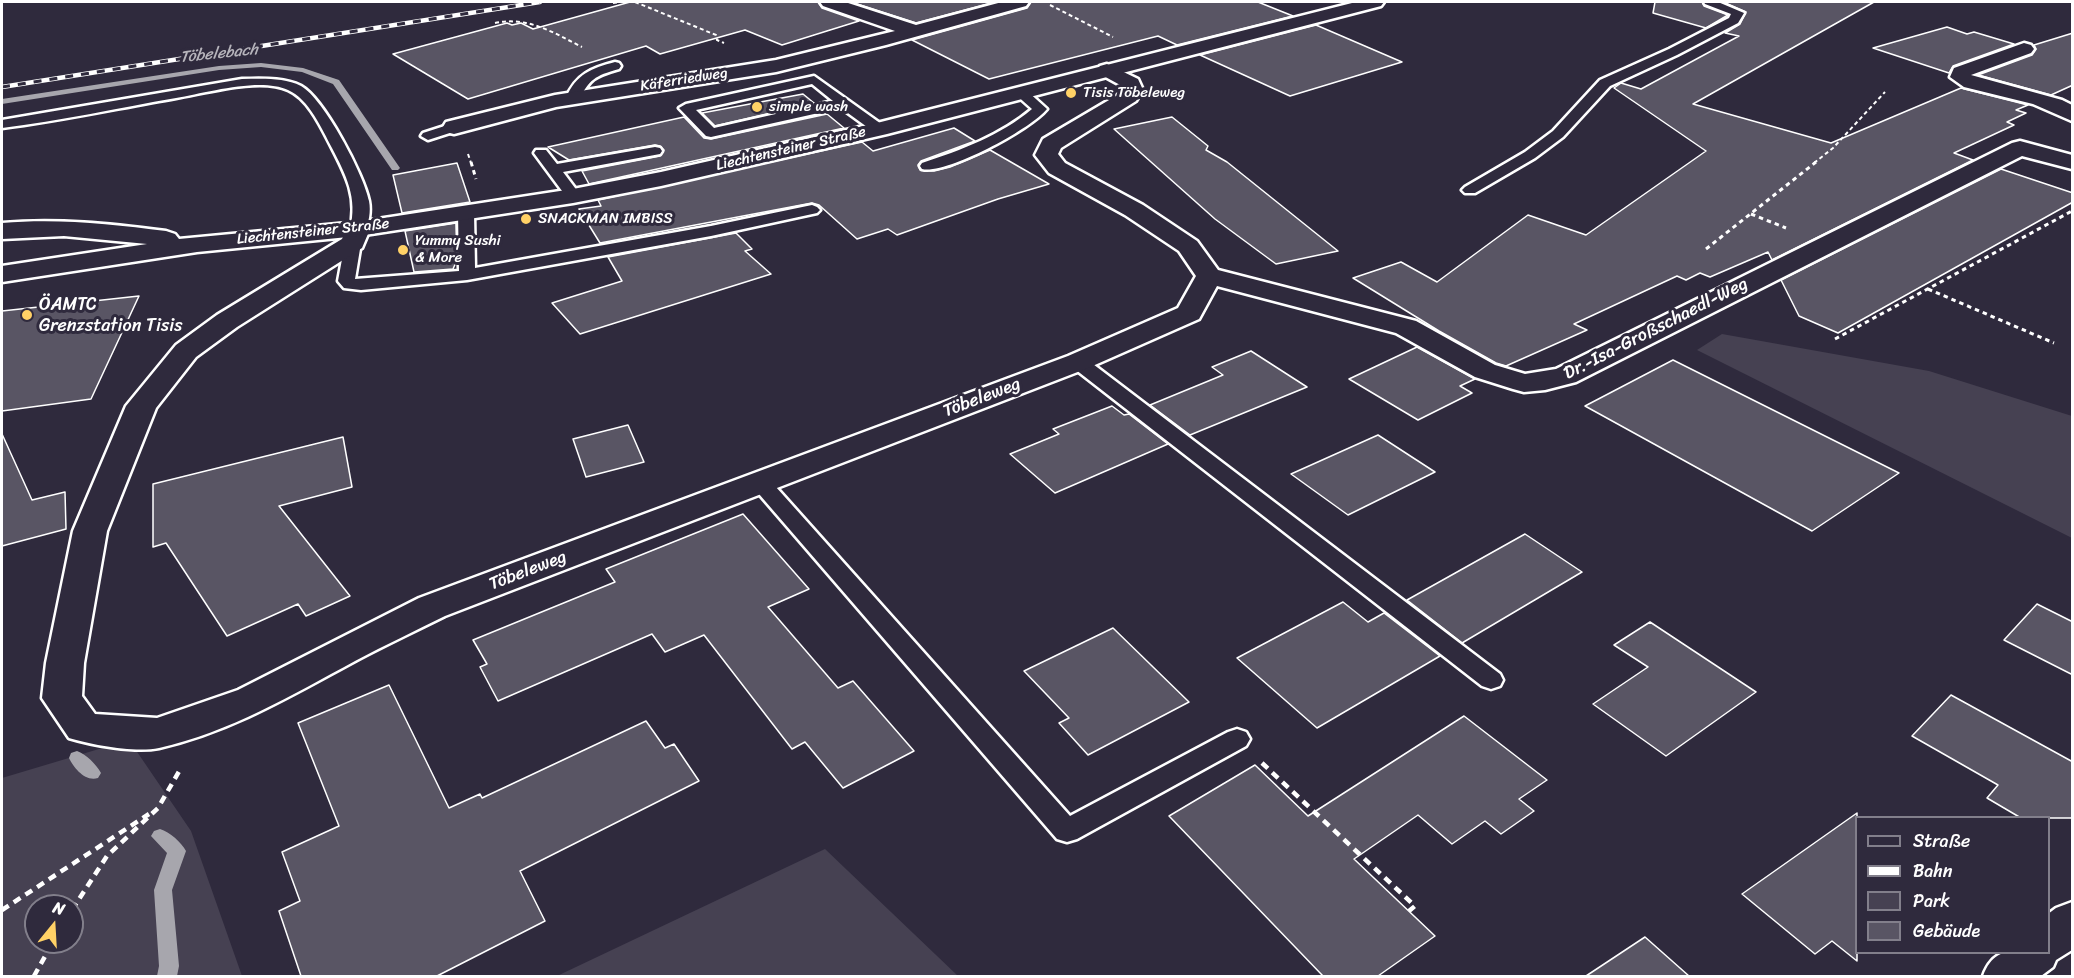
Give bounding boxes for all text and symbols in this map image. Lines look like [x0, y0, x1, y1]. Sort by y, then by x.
water label: Töbelebach [179, 40, 259, 68]
street label: Käferriedweg [639, 64, 729, 96]
place label: Tisis Töbeleweg [1083, 84, 1185, 102]
marker: Tisis Töbeleweg [1064, 86, 1078, 100]
place label: simple wash [769, 98, 848, 116]
marker: simple wash [750, 100, 764, 114]
street label: Liechtensteiner Straße [714, 123, 868, 175]
place label: SNACKMAN IMBISS [538, 210, 673, 228]
marker: SNACKMAN IMBISS [519, 212, 533, 226]
street label: Liechtensteiner Straße [236, 215, 390, 249]
place label: Yummy Sushi & More [415, 232, 501, 267]
marker: Yummy Sushi & More [396, 243, 410, 257]
street label: Dr.-Isa-Großschaedl-Weg [1560, 273, 1752, 385]
place label: ÖAMTC Grenzstation Tisis [39, 294, 183, 336]
marker: ÖAMTC Grenzstation Tisis [20, 308, 34, 322]
street label: Töbeleweg [940, 373, 1024, 423]
street label: Töbeleweg [486, 546, 570, 596]
legend [1855, 816, 2050, 954]
text: Straße [1913, 825, 1970, 857]
text: Bahn [1913, 855, 1953, 887]
text: Park [1913, 885, 1950, 917]
text: N [49, 893, 69, 924]
north arrow [24, 894, 84, 954]
text: Gebäude [1913, 915, 1980, 947]

